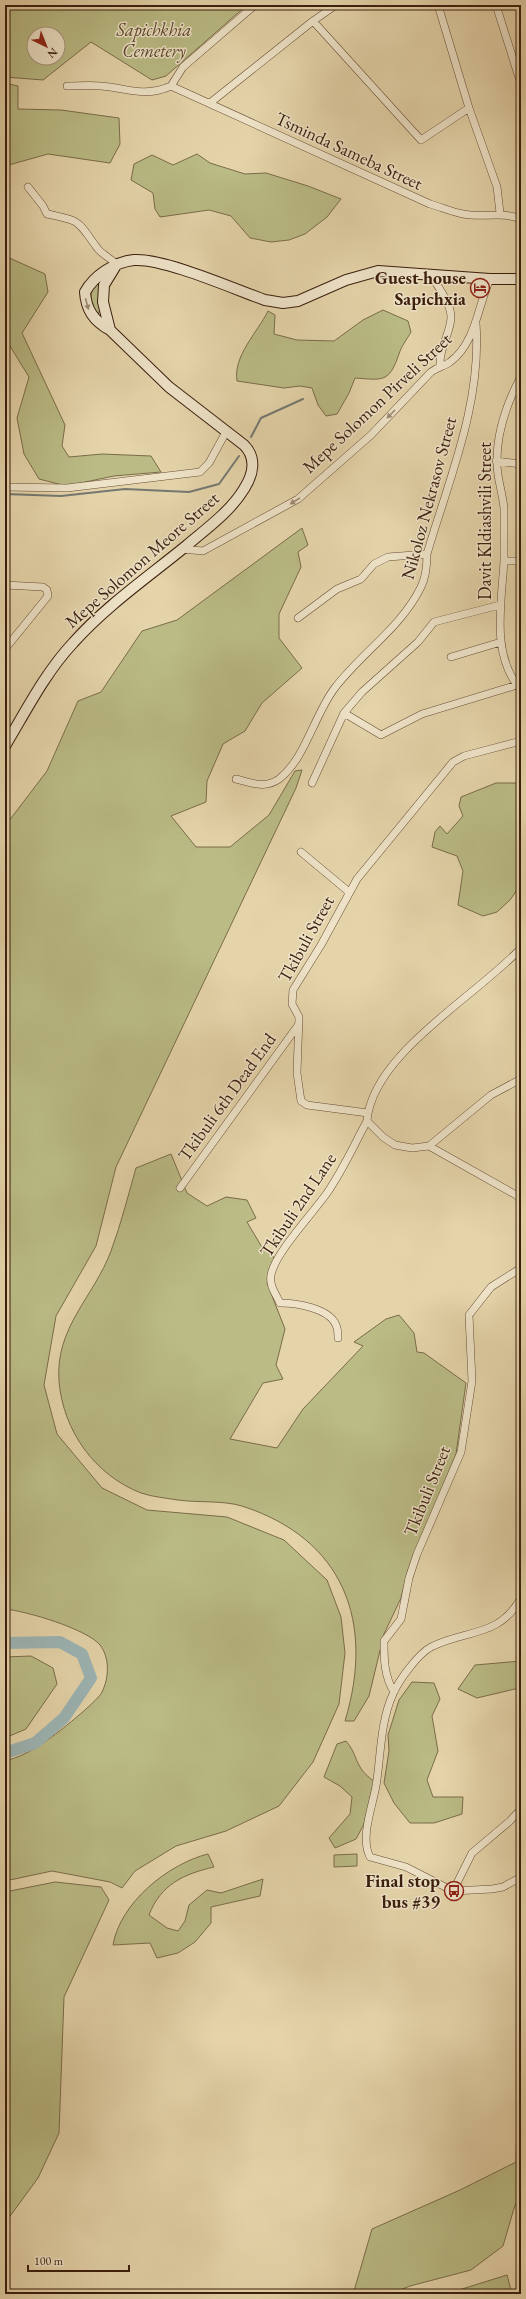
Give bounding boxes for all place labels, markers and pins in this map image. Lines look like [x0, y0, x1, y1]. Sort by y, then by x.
place label: Guest house Sapichxia [375, 266, 466, 310]
hotel icon: Guest house Sapichxia [469, 277, 491, 299]
place label: Final stop bus #39 [365, 1869, 440, 1913]
bus stop icon: Final stop bus #39 [443, 1880, 465, 1902]

